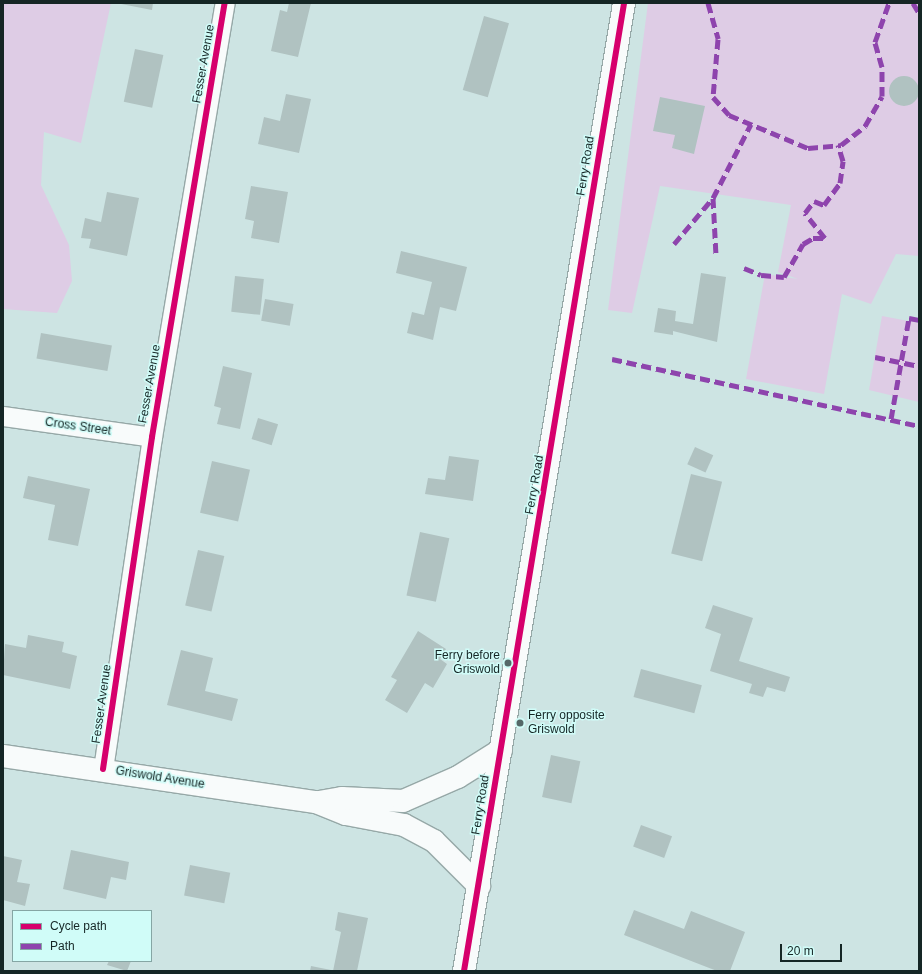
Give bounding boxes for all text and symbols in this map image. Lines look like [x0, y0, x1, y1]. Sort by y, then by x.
street label: Fesser Avenue [190, 23, 218, 105]
street label: Ferry Road [574, 135, 598, 197]
street label: Fesser Avenue [136, 343, 164, 425]
street label: Cross Street [44, 415, 112, 439]
street label: Ferry Road [523, 454, 547, 516]
place label: Ferry before Griswold [435, 649, 500, 677]
marker: Ferry before Griswold [503, 658, 513, 668]
street label: Fesser Avenue [89, 663, 115, 745]
place label: Ferry opposite Griswold [528, 709, 605, 737]
marker: Ferry opposite Griswold [515, 718, 525, 728]
street label: Griswold Avenue [114, 764, 206, 792]
street label: Ferry Road [469, 774, 493, 836]
legend [12, 910, 152, 962]
text: Cycle path [50, 919, 107, 933]
scale bar [782, 936, 844, 962]
text: Path [50, 939, 75, 953]
text: 20 m [787, 944, 814, 958]

